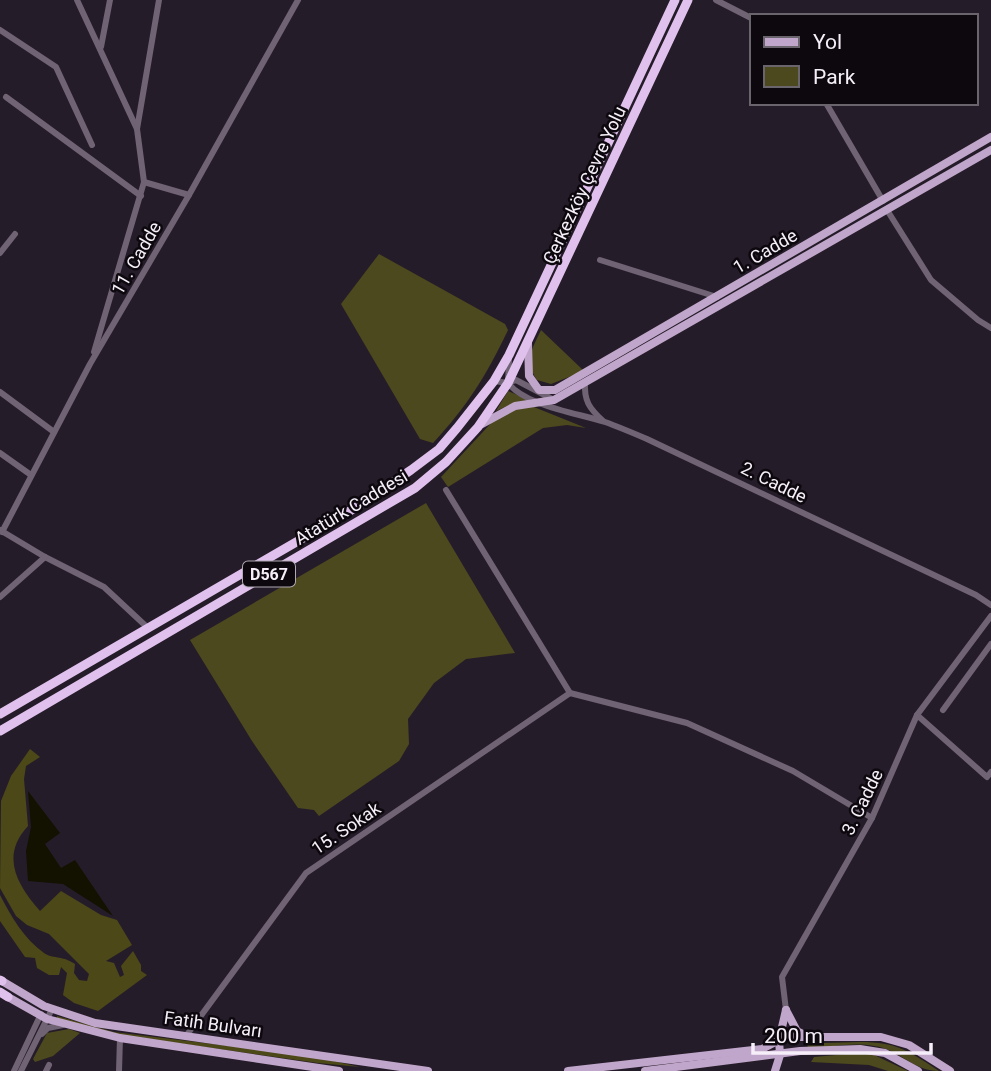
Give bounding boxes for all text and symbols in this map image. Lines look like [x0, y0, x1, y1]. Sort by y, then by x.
legend [750, 14, 977, 105]
text: Yol [813, 30, 842, 54]
text: Park [813, 65, 856, 89]
street label: Çerkezköy Çevre Yolu [538, 103, 630, 267]
street label: 11. Cadde [107, 218, 165, 298]
street label: 1. Cadde [729, 224, 801, 278]
street label: 2. Cadde [738, 457, 810, 507]
street label: Atatürk Caddesi [291, 465, 411, 549]
road number: D567 [243, 562, 295, 586]
street label: 3. Cadde [837, 766, 887, 838]
street label: 15. Sokak [308, 797, 385, 859]
street label: Fatih Bulvarı [163, 1007, 263, 1041]
scale bar [753, 1012, 932, 1056]
text: 200 m [764, 1024, 823, 1048]

